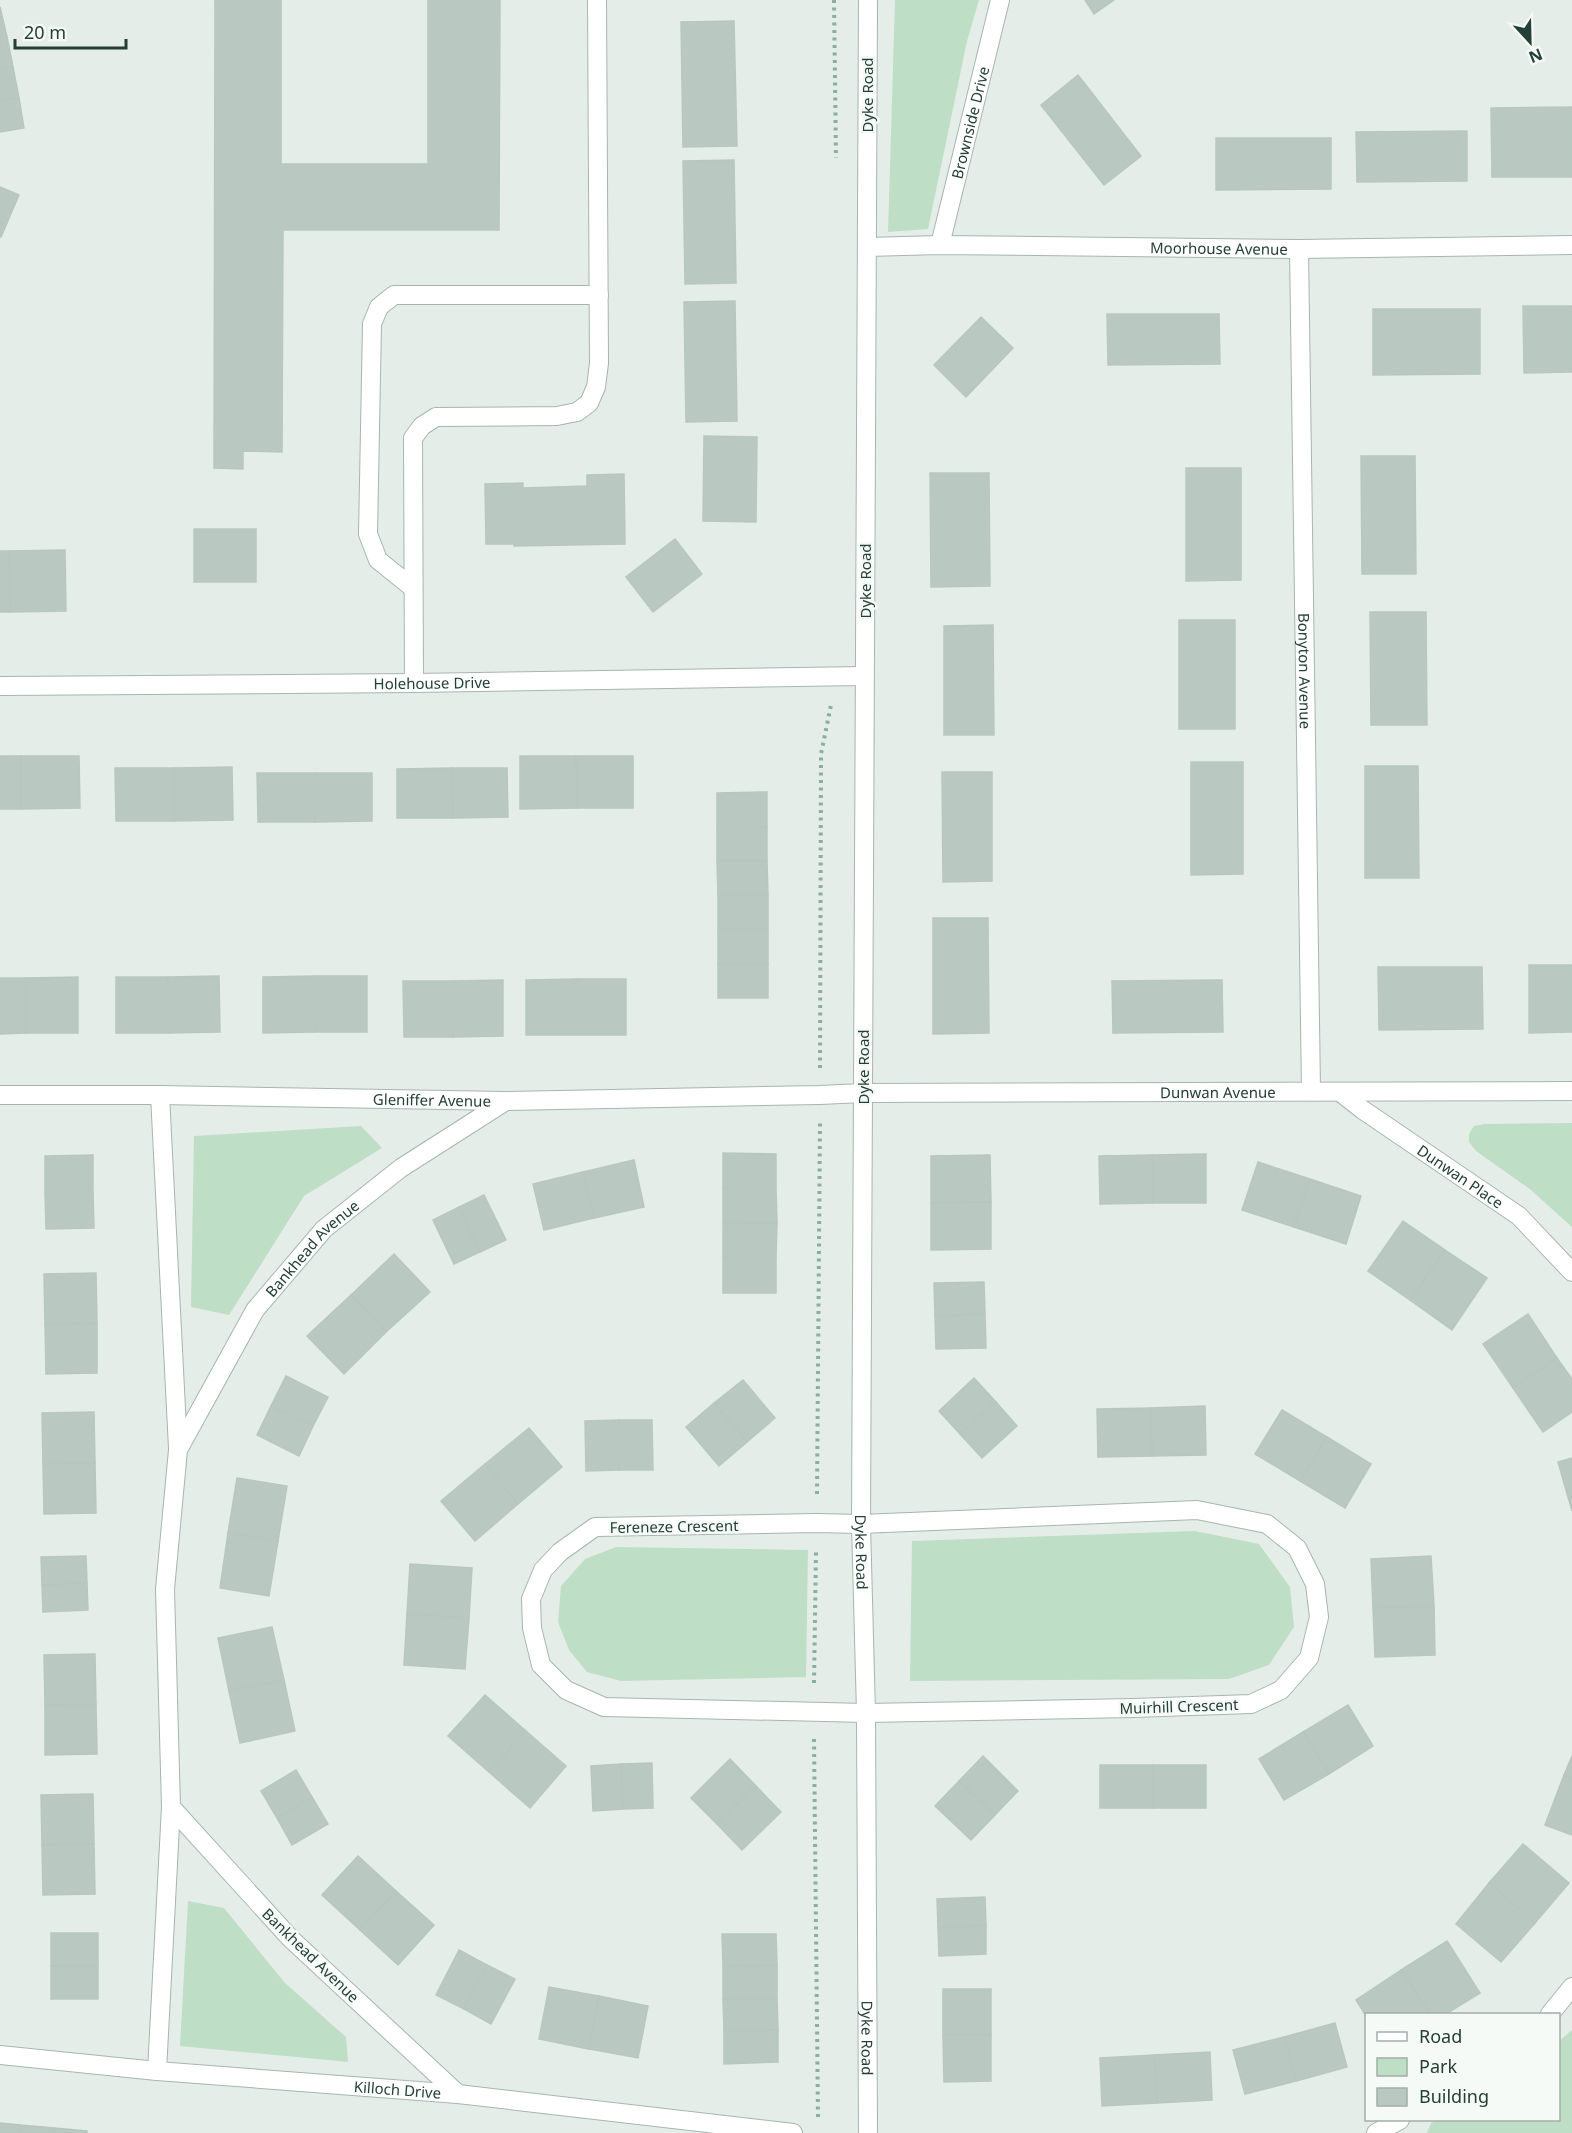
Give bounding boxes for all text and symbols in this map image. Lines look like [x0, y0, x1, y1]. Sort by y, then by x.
scale bar [15, 12, 126, 50]
north arrow [1500, 12, 1560, 72]
text: 20 m [24, 20, 66, 44]
text: N [1525, 43, 1546, 69]
street label: Dyke Road [857, 57, 877, 133]
street label: Brownside Drive [947, 64, 993, 181]
street label: Moorhouse Avenue [1150, 237, 1288, 259]
street label: Dyke Road [855, 543, 875, 619]
street label: Bonyton Avenue [1294, 613, 1316, 729]
street label: Holehouse Drive [373, 672, 491, 693]
street label: Dyke Road [853, 1029, 873, 1105]
street label: Dunwan Avenue [1160, 1082, 1276, 1102]
street label: Gleniffer Avenue [373, 1089, 491, 1111]
street label: Dunwan Place [1413, 1140, 1507, 1213]
street label: Bankhead Avenue [261, 1195, 363, 1301]
street label: Dyke Road [851, 1514, 873, 1590]
street label: Fereneze Crescent [609, 1515, 739, 1537]
street label: Muirhill Crescent [1119, 1694, 1239, 1718]
street label: Bankhead Avenue [258, 1904, 364, 2006]
street label: Dyke Road [857, 2000, 878, 2076]
legend [1365, 2013, 1560, 2121]
text: Road [1419, 2024, 1462, 2048]
text: Park [1419, 2054, 1457, 2078]
street label: Killoch Drive [353, 2076, 442, 2103]
text: Building [1419, 2084, 1489, 2108]

